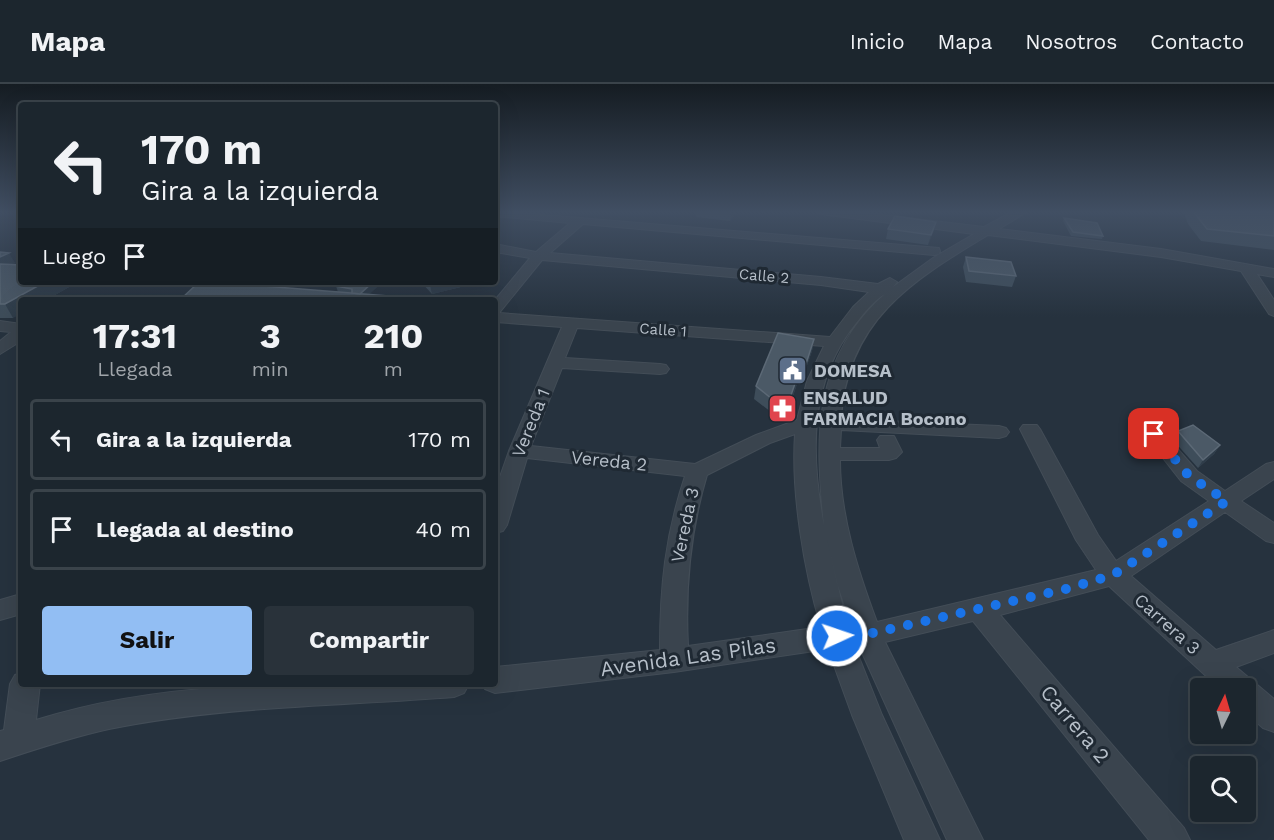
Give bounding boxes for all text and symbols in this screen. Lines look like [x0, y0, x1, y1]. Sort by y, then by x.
text: Mapa [30, 25, 105, 58]
text: Inicio [850, 29, 905, 54]
text: Mapa [938, 29, 992, 54]
text: Nosotros [1025, 29, 1117, 54]
text: Contacto [1150, 29, 1244, 54]
text: 170 m [141, 125, 262, 174]
icon: left [42, 126, 120, 204]
text: Gira a la izquierda [141, 175, 379, 207]
icon: arrive [118, 240, 151, 273]
text: Luego [42, 244, 106, 269]
street label: Calle 2 [738, 265, 790, 287]
text: 17:31 [93, 315, 177, 357]
text: 3 [259, 315, 281, 357]
text: 210 [363, 315, 423, 357]
street label: Calle 1 [639, 319, 687, 341]
public building icon: DOMESA [777, 355, 809, 387]
text: Llegada [97, 357, 173, 381]
text: min [252, 357, 289, 381]
text: m [384, 357, 403, 381]
place label: DOMESA [814, 360, 892, 381]
street label: Vereda 1 [507, 385, 554, 460]
place label: ENSALUD FARMACIA Bocono [803, 387, 967, 429]
pharmacy icon: ENSALUD FARMACIA Bocono [766, 392, 798, 424]
pin [1128, 408, 1179, 459]
icon: arrive [1137, 417, 1170, 450]
icon: left [45, 423, 78, 456]
text: Gira a la izquierda [96, 427, 292, 452]
text: 170 m [408, 427, 471, 452]
street label: Vereda 2 [570, 446, 648, 475]
street label: Vereda 3 [666, 485, 703, 564]
icon: arrive [45, 513, 78, 546]
text: Llegada al destino [96, 517, 294, 542]
text: 40 m [415, 517, 471, 542]
street label: Carrera 3 [1130, 589, 1204, 658]
position arrow [805, 604, 869, 668]
button: Salir [42, 606, 252, 675]
button: Compartir [264, 606, 474, 675]
street label: Avenida Las Pilas [599, 632, 777, 681]
north arrow [1190, 678, 1256, 744]
map controls [1190, 678, 1256, 822]
street label: Carrera 2 [1036, 680, 1115, 768]
button: search [1190, 756, 1256, 822]

